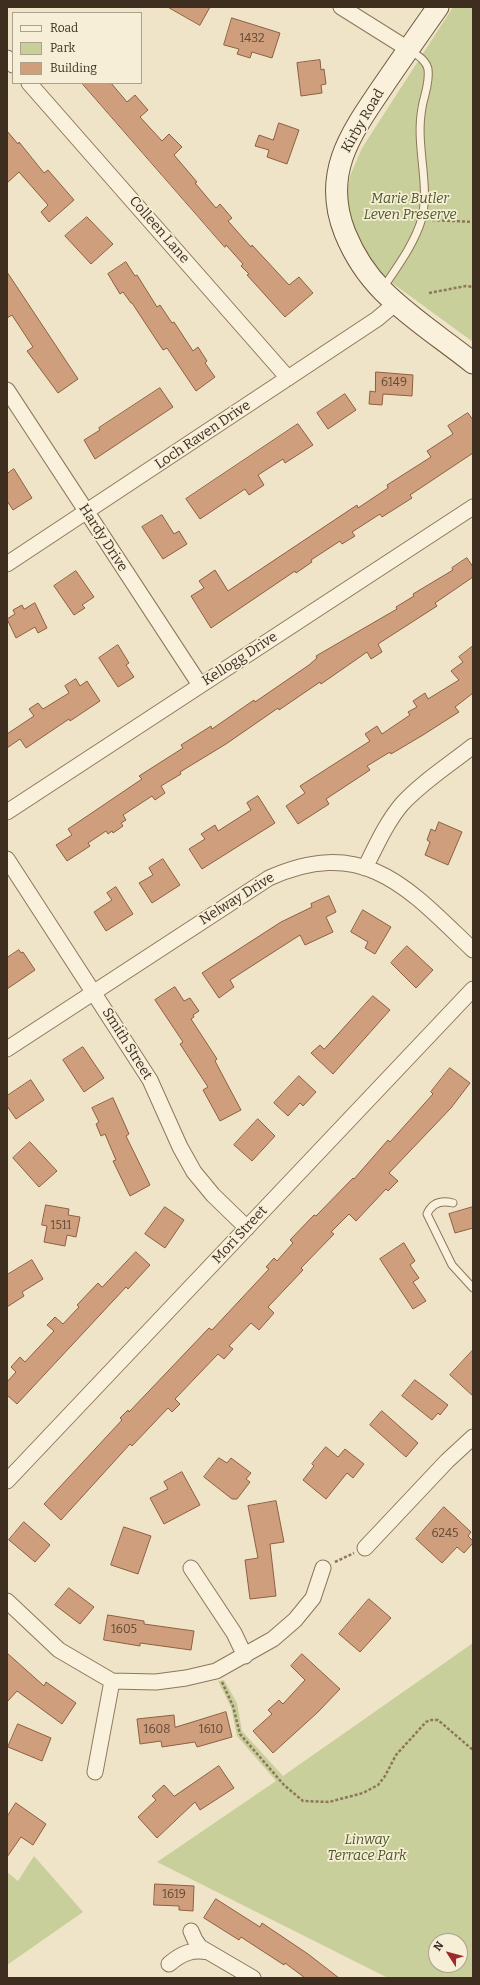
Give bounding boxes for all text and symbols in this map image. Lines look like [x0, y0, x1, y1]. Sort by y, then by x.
legend [12, 12, 142, 84]
text: Road [50, 21, 78, 35]
house number: 1432 [239, 32, 265, 46]
text: Park [50, 41, 75, 55]
text: Building [50, 61, 97, 75]
street label: Kirby Road [338, 86, 388, 156]
park label: Marie Butler Leven Preserve [363, 191, 457, 224]
street label: Colleen Lane [125, 193, 193, 267]
house number: 6149 [381, 376, 407, 390]
street label: Loch Raven Drive [152, 397, 254, 473]
street label: Hardy Drive [75, 501, 131, 575]
street label: Kellogg Drive [199, 628, 281, 690]
street label: Nelway Drive [196, 869, 278, 929]
street label: Smith Street [98, 1005, 156, 1083]
street label: Mori Street [209, 1203, 271, 1267]
house number: 1511 [51, 1219, 71, 1233]
house number: 6245 [432, 1527, 458, 1541]
house number: 1605 [111, 1623, 137, 1637]
house number: 1608 [144, 1723, 170, 1737]
house number: 1610 [199, 1723, 223, 1737]
park label: Linway Terrace Park [327, 1832, 407, 1864]
house number: 1619 [162, 1888, 186, 1902]
north arrow [428, 1933, 468, 1973]
text: N [431, 1939, 446, 1953]

